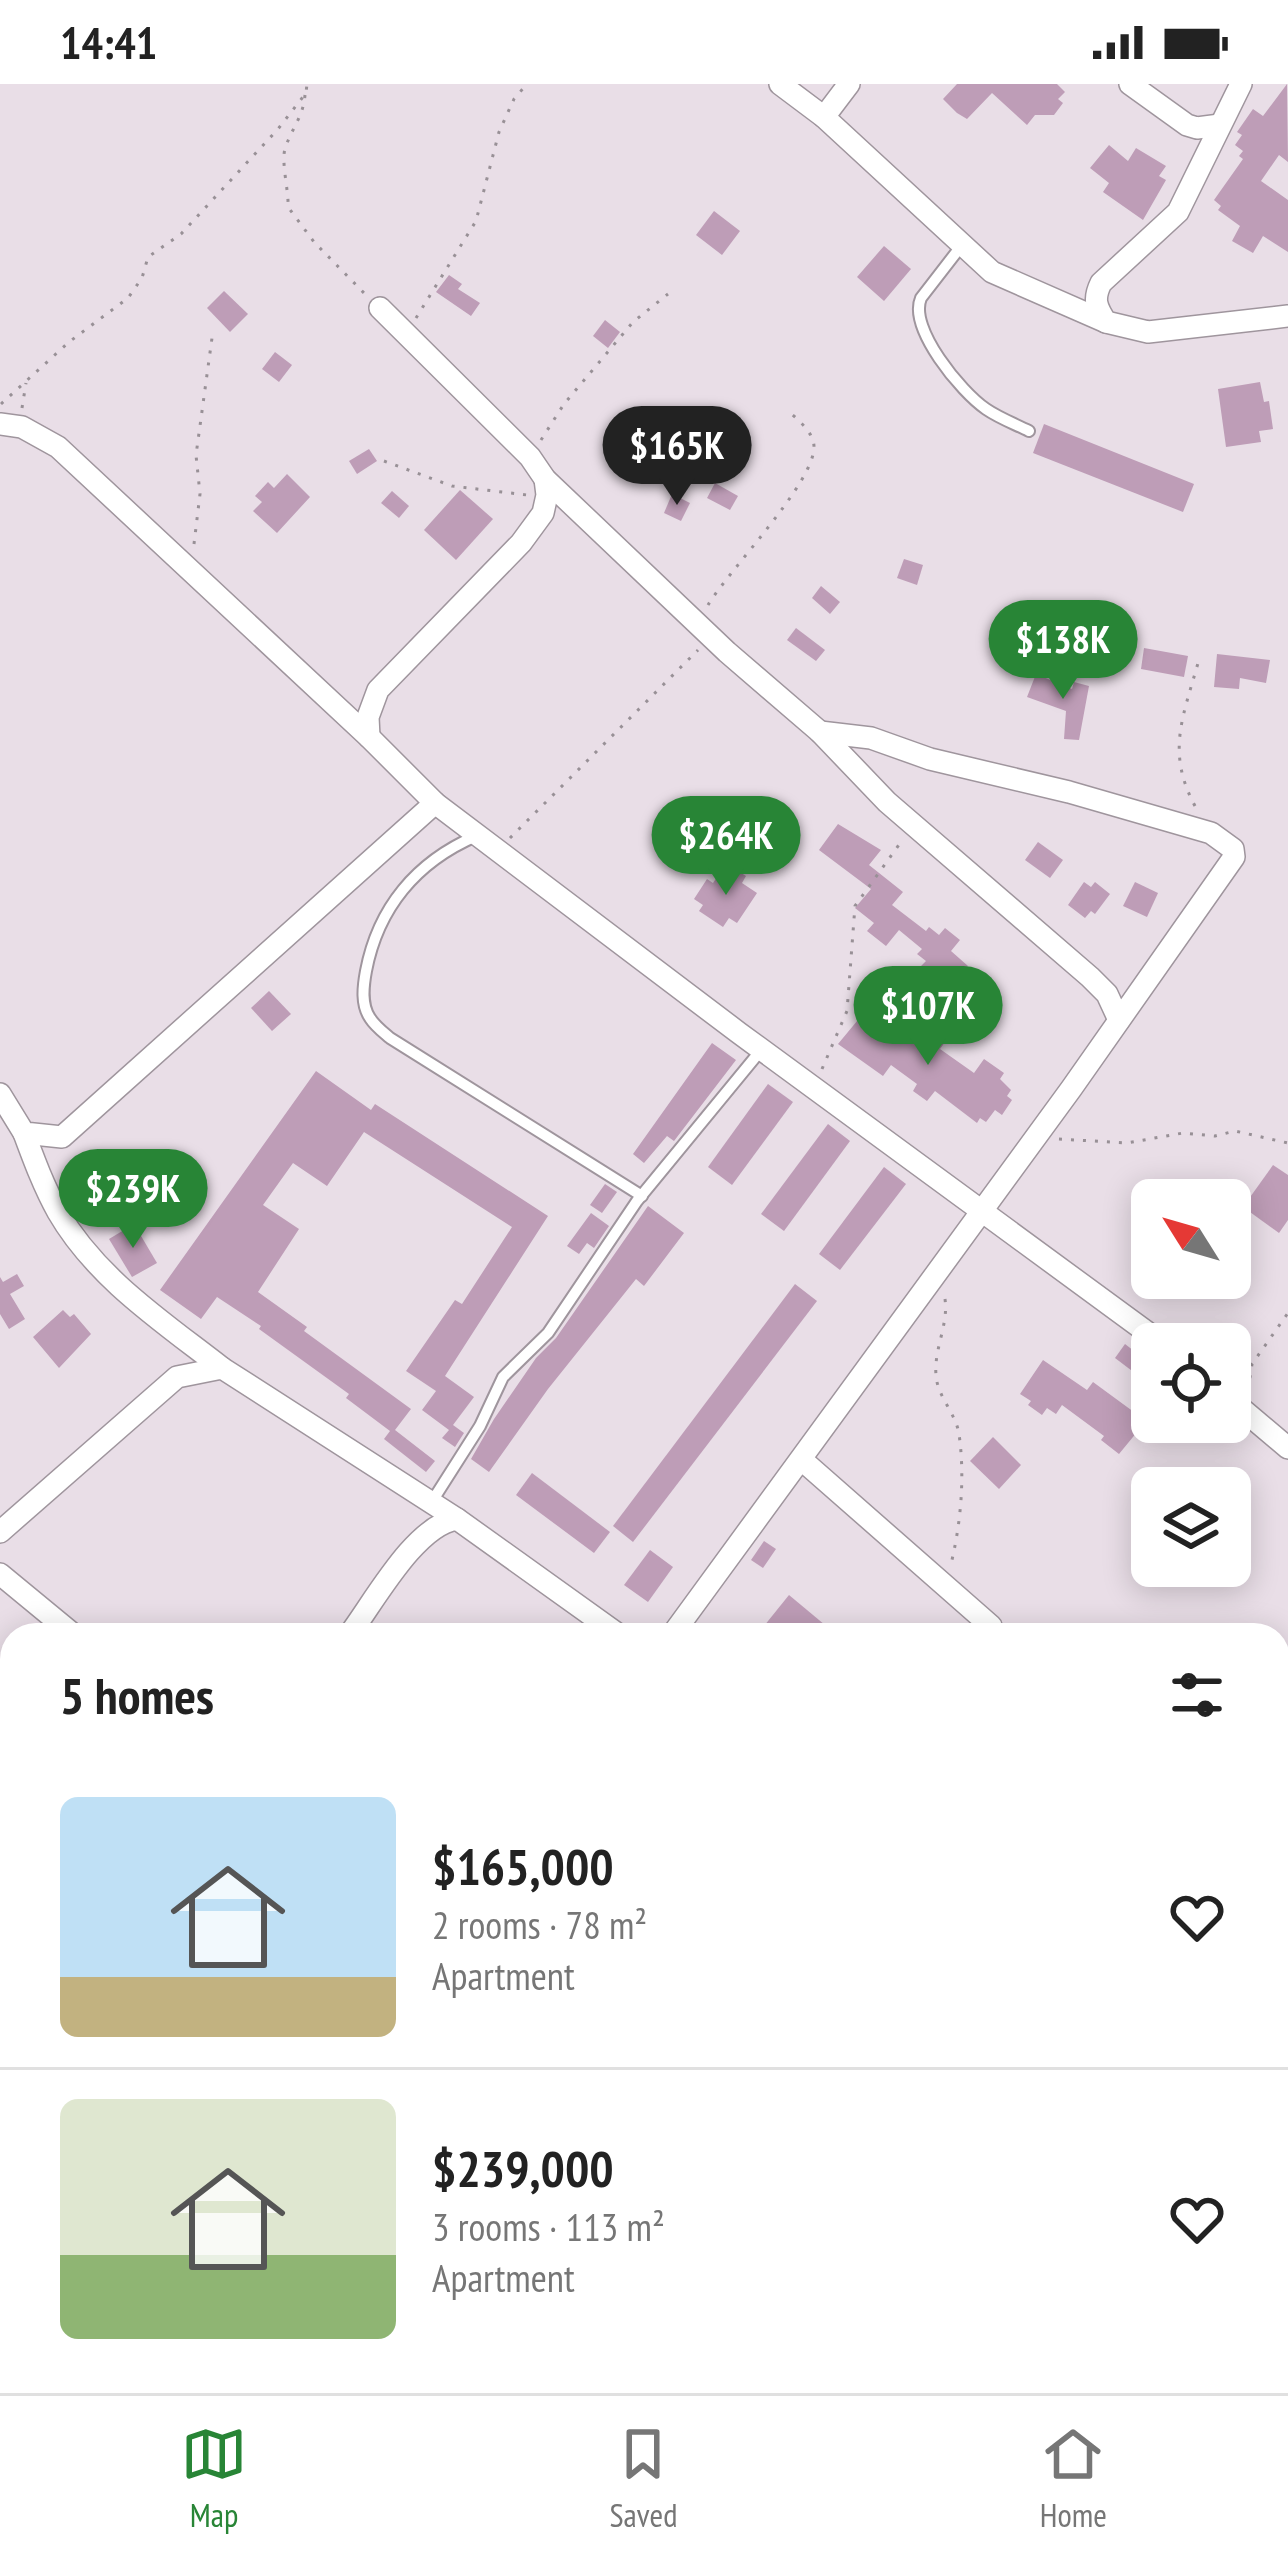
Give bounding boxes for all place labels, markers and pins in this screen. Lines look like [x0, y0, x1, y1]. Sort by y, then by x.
pin: $165K [593, 406, 761, 508]
pin: $138K [979, 600, 1147, 702]
pin: $264K [642, 796, 810, 898]
pin: $107K [844, 966, 1012, 1068]
pin: $239K [49, 1149, 217, 1251]

